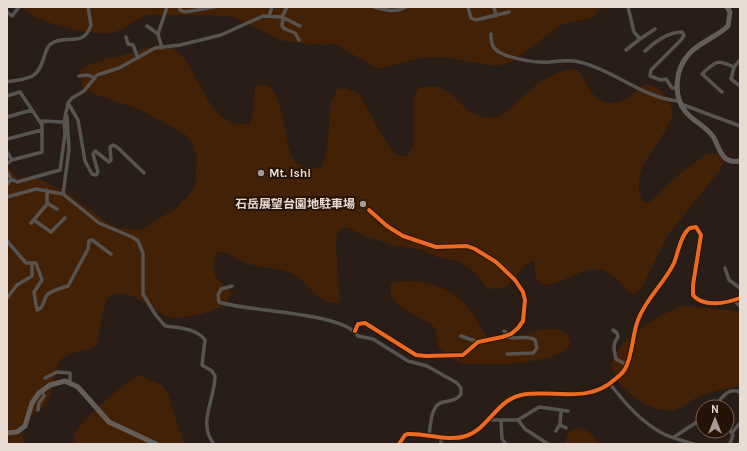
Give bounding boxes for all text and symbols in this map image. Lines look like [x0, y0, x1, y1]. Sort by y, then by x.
place label: Mt. Ishi [269, 166, 311, 180]
marker: Mt. Ishi [256, 168, 266, 178]
place label: 石岳展望台園地駐車場 [235, 197, 355, 211]
marker: 石岳展望台園地駐車場 [358, 199, 368, 209]
north arrow [695, 399, 735, 439]
text: N [711, 403, 719, 416]

